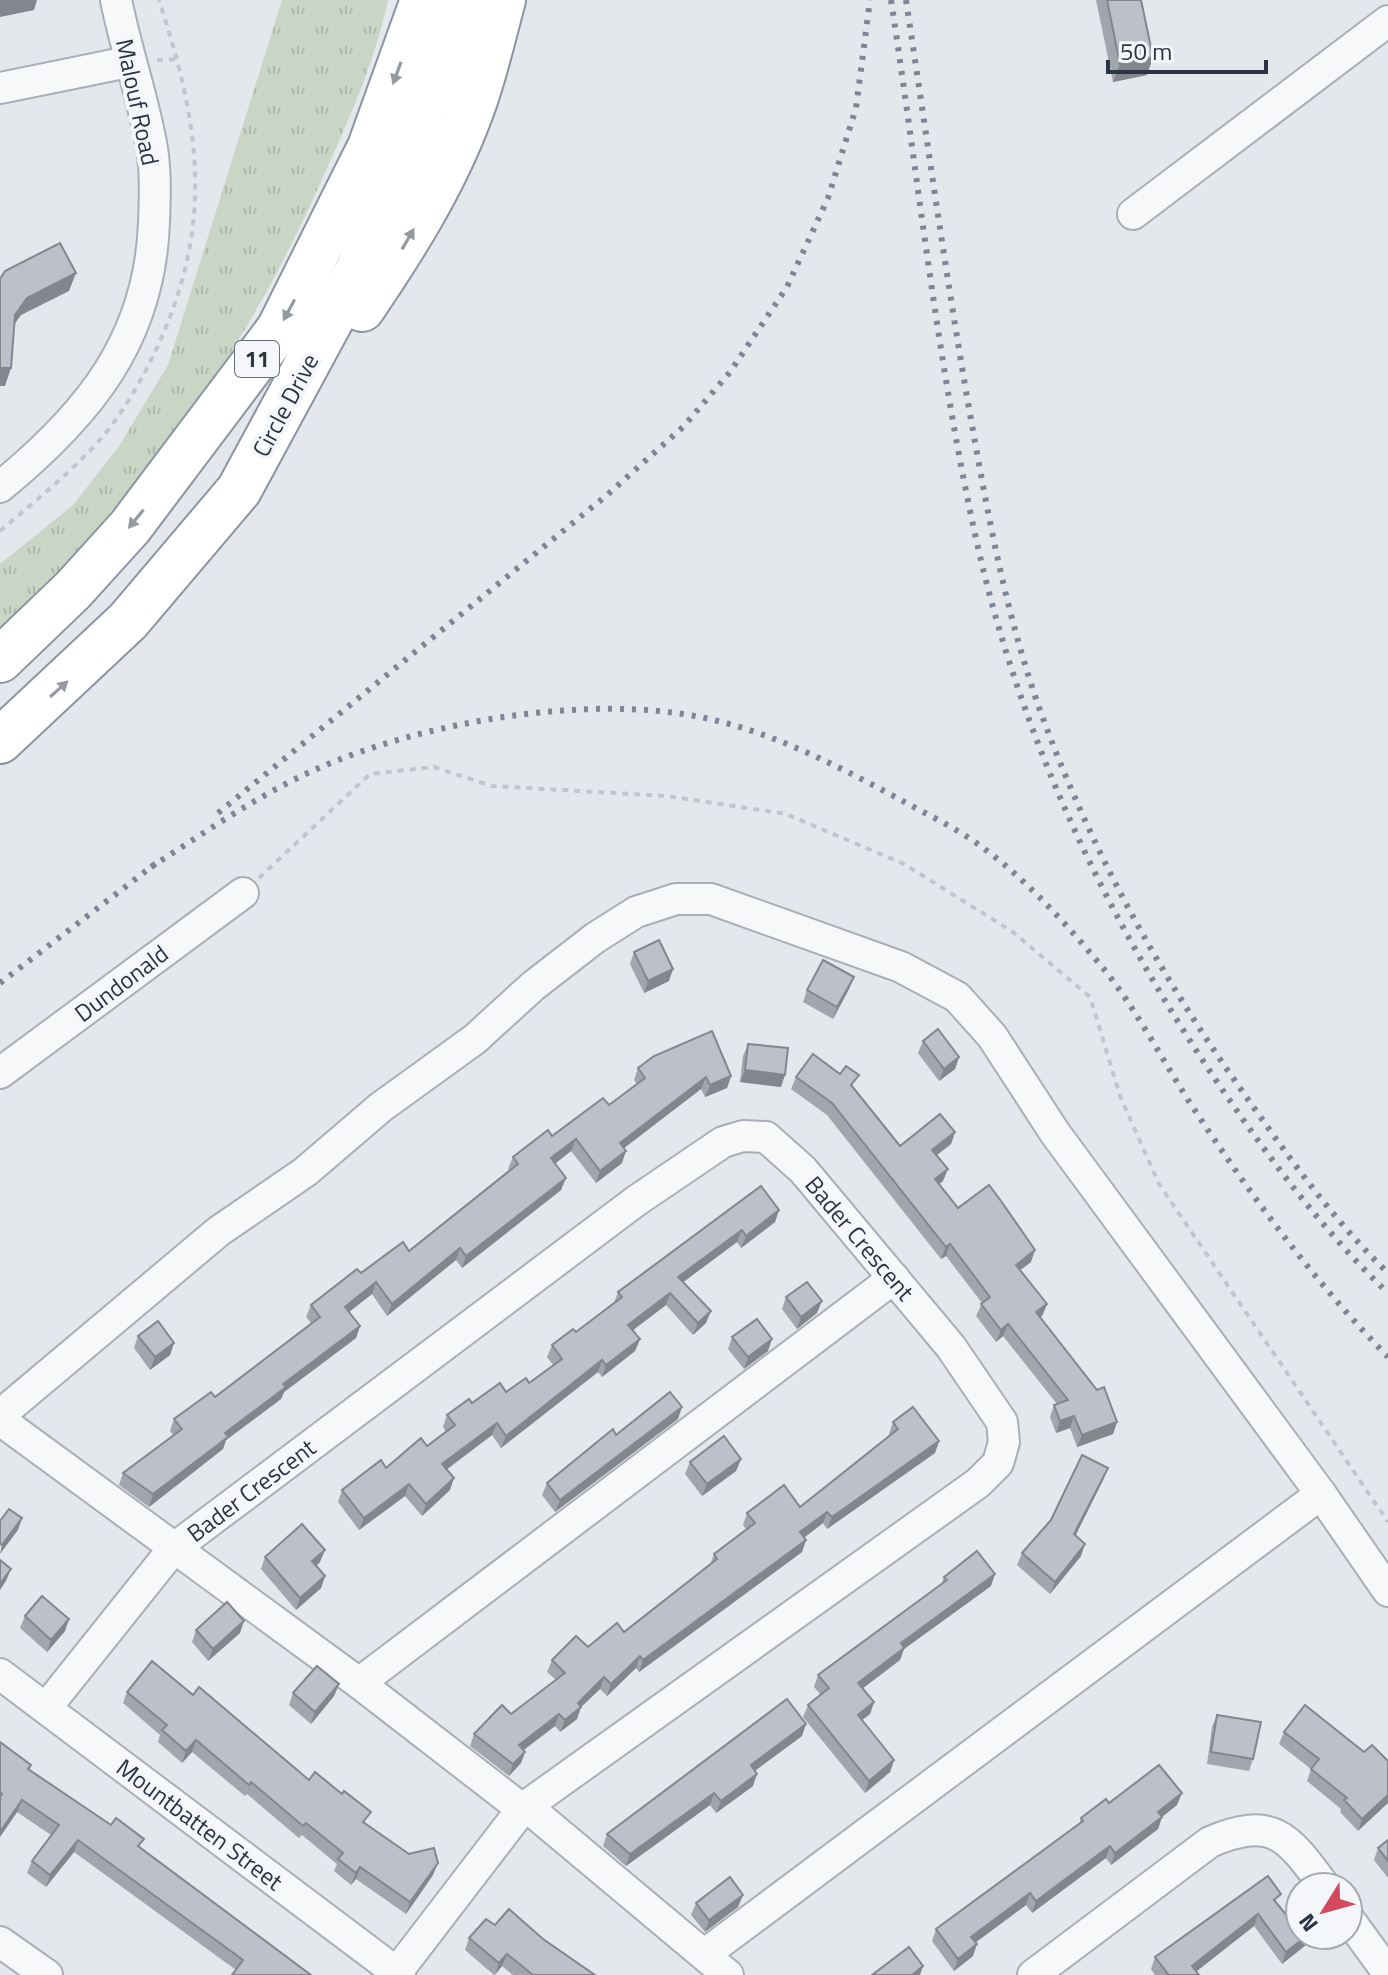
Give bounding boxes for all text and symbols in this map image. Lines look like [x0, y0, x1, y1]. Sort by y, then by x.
scale bar [1108, 24, 1266, 74]
text: 50 m [1120, 33, 1172, 69]
street label: Malouf Road [107, 35, 169, 169]
one-way arrow [390, 62, 402, 86]
one-way arrow [401, 228, 415, 251]
one-way arrow [283, 298, 296, 321]
road number: 11 [235, 341, 279, 377]
street label: Circle Drive [243, 347, 327, 463]
one-way arrow [128, 509, 145, 529]
one-way arrow [48, 681, 68, 698]
street label: Dundonald [66, 936, 176, 1030]
street label: Bader Crescent [797, 1168, 923, 1309]
street label: Bader Crescent [179, 1429, 323, 1550]
street label: Mountbatten Street [109, 1749, 291, 1899]
north arrow [1284, 1871, 1364, 1951]
text: N [1290, 1907, 1326, 1939]

